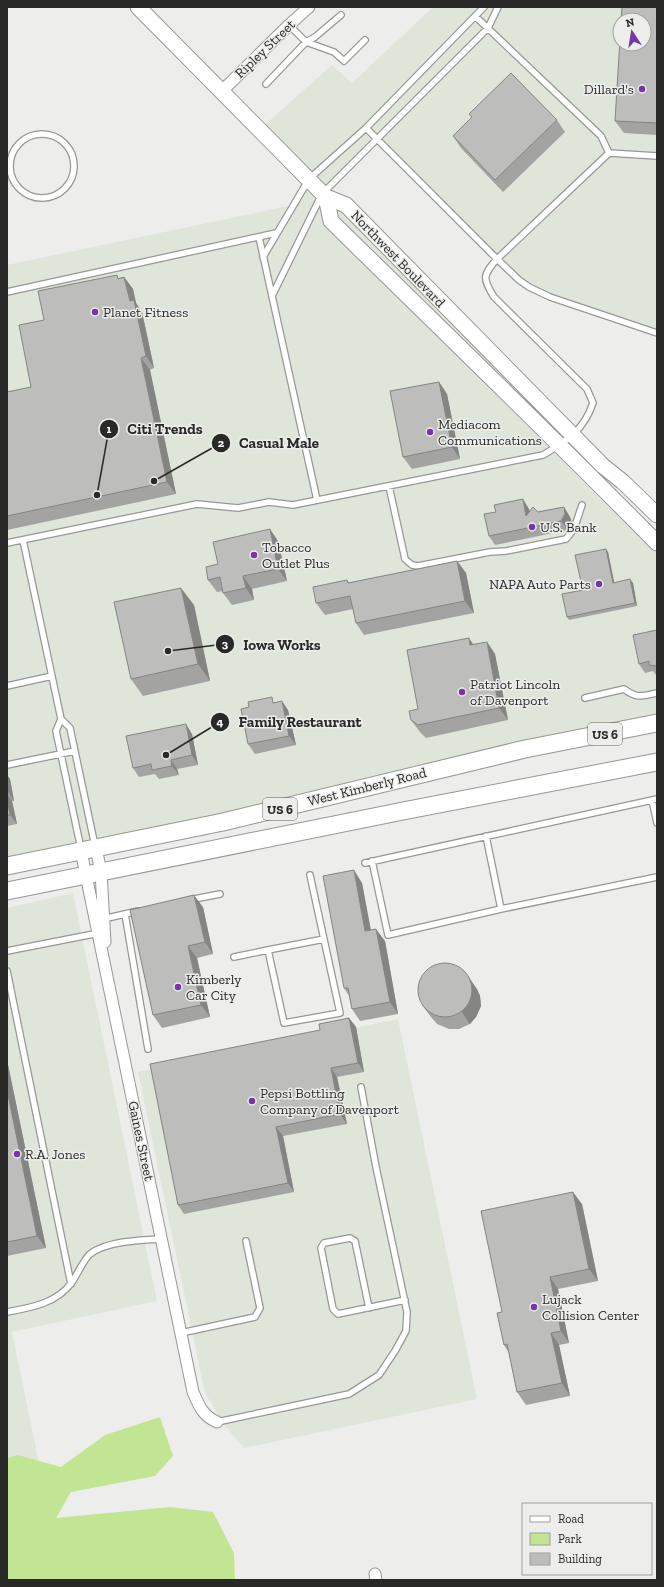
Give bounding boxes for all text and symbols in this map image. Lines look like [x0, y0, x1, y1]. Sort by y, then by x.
north arrow [612, 12, 652, 52]
text: N [625, 15, 636, 30]
street label: Ripley Street [231, 16, 299, 82]
place label: Dillard's [584, 81, 634, 98]
marker: Dillard's [637, 84, 647, 94]
street label: Northwest Boulevard [347, 207, 449, 311]
place label: Planet Fitness [103, 304, 188, 321]
marker: Planet Fitness [90, 307, 100, 317]
callout: Citi Trends [99, 415, 210, 442]
place label: Mediacom Communications [438, 416, 542, 449]
text: Citi Trends [127, 420, 203, 438]
text: 1 [107, 422, 112, 436]
marker: Mediacom Communications [425, 427, 435, 437]
callout: Casual Male [211, 429, 327, 456]
text: Casual Male [239, 434, 319, 452]
text: 2 [218, 436, 225, 450]
place label: U.S. Bank [540, 519, 597, 536]
marker: U.S. Bank [527, 522, 537, 532]
place label: Tobacco Outlet Plus [262, 539, 330, 572]
marker: Tobacco Outlet Plus [249, 550, 259, 560]
place label: NAPA Auto Parts [489, 576, 591, 593]
marker: NAPA Auto Parts [594, 579, 604, 589]
callout: Iowa Works [215, 631, 329, 658]
text: Iowa Works [243, 636, 321, 654]
text: 3 [222, 637, 229, 651]
place label: Patriot Lincoln of Davenport [470, 676, 560, 709]
marker: Patriot Lincoln of Davenport [457, 687, 467, 697]
callout: Family Restaurant [210, 708, 370, 735]
text: Family Restaurant [238, 713, 363, 731]
text: 4 [217, 715, 224, 729]
road number: US 6 [588, 723, 622, 745]
street label: West Kimberly Road [306, 764, 429, 810]
road number: US 6 [263, 798, 297, 820]
place label: Kimberly Car City [186, 971, 242, 1004]
marker: Kimberly Car City [173, 982, 183, 992]
place label: Pepsi Bottling Company of Davenport [260, 1085, 400, 1118]
marker: Pepsi Bottling Company of Davenport [247, 1096, 257, 1106]
street label: Gaines Street [124, 1100, 158, 1183]
place label: R.A. Jones [25, 1146, 85, 1163]
marker: R.A. Jones [12, 1149, 22, 1159]
place label: Lujack Collision Center [542, 1291, 639, 1324]
marker: Lujack Collision Center [529, 1302, 539, 1312]
legend [522, 1503, 652, 1575]
text: Road [558, 1512, 584, 1526]
text: Park [558, 1532, 583, 1546]
text: Building [558, 1552, 602, 1566]

